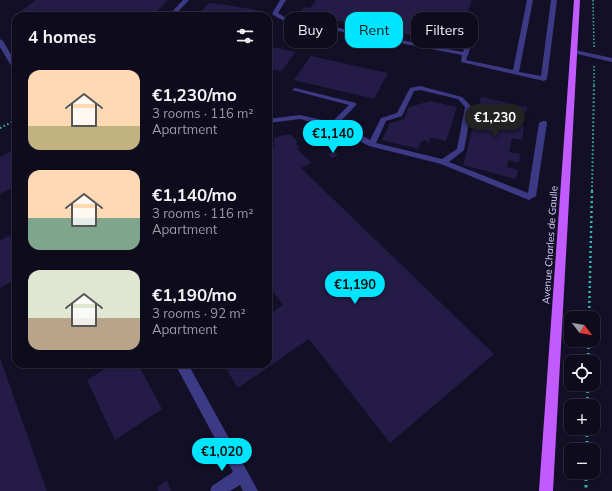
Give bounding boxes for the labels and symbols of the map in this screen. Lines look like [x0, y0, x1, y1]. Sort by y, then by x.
pin: €1,230 [462, 104, 528, 138]
pin: €1,140 [300, 120, 366, 154]
street label: Avenue Charles de Gaulle [539, 185, 561, 305]
pin: €1,190 [322, 271, 388, 305]
north arrow [564, 311, 600, 347]
pin: €1,020 [189, 438, 255, 472]

